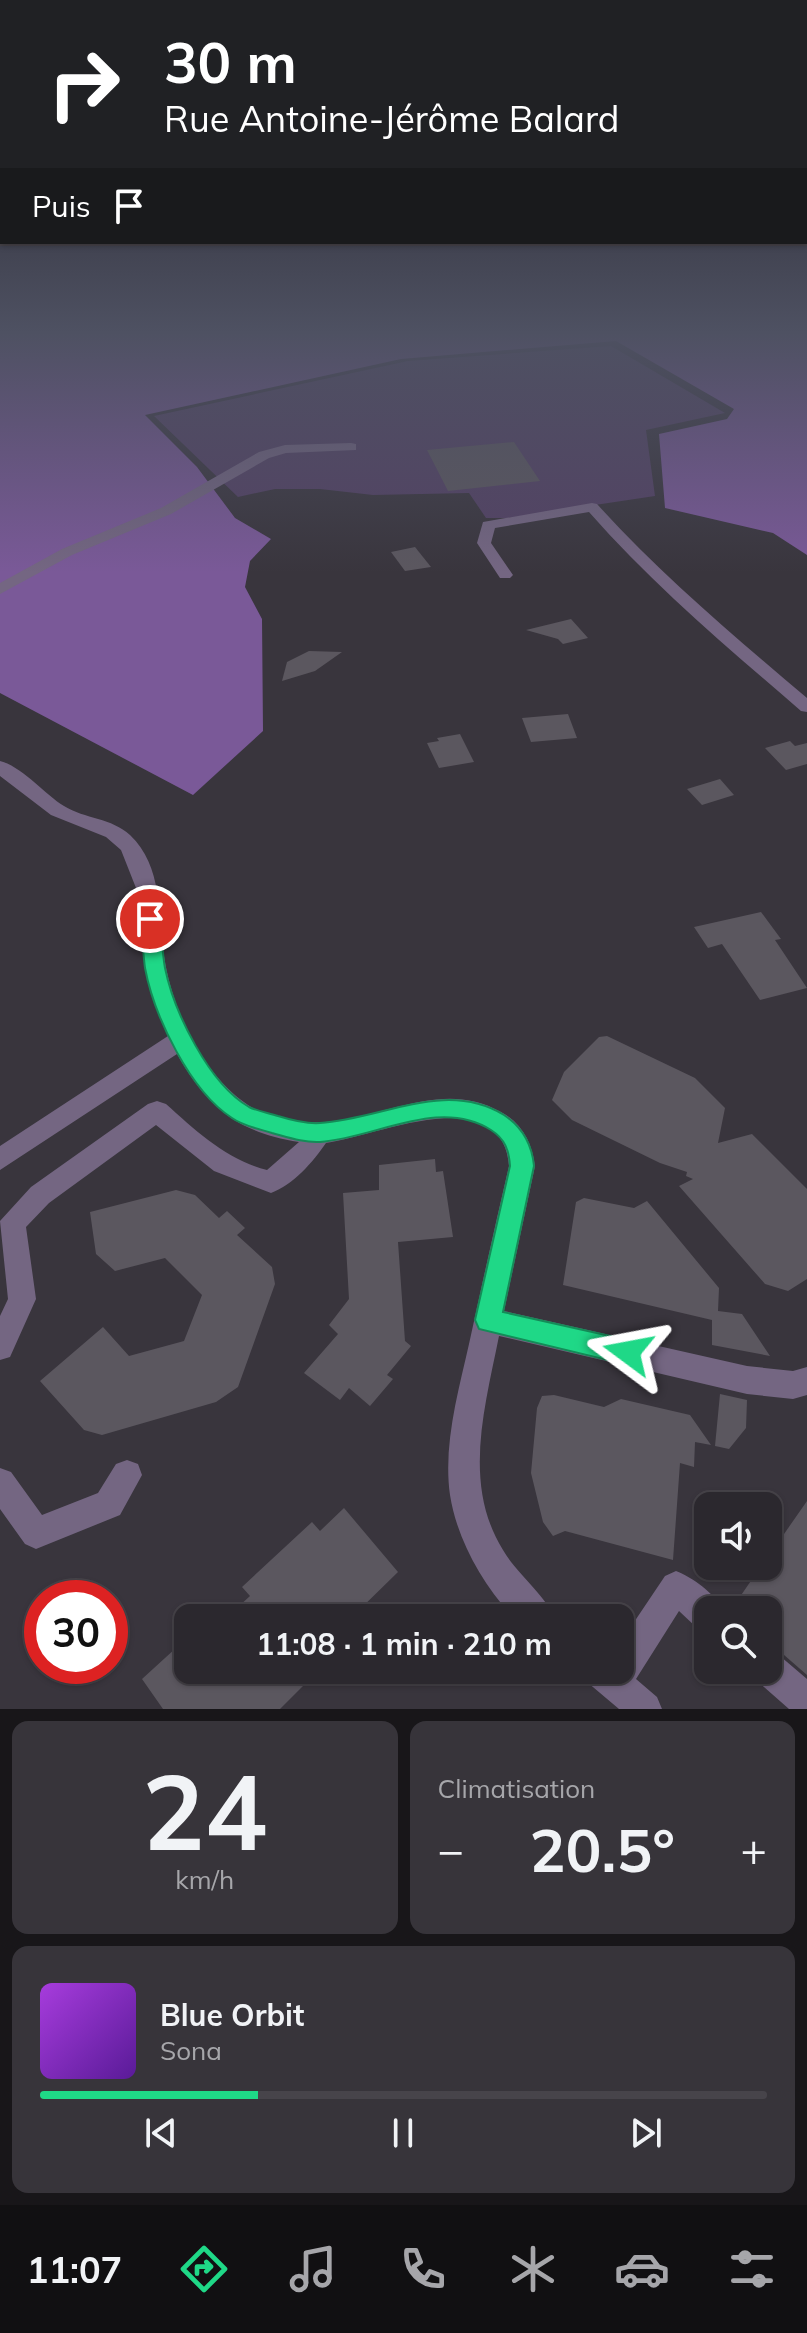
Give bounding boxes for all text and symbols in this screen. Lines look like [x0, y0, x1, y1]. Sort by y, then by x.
text: 30 m [164, 27, 297, 97]
icon: right [32, 32, 136, 136]
text: Rue Antoine-Jérôme Balard [164, 96, 619, 141]
icon: arrive [107, 184, 151, 228]
text: Puis [32, 187, 91, 225]
pin [116, 885, 184, 953]
icon: arrive [128, 897, 172, 941]
position arrow [586, 1310, 670, 1394]
map controls [694, 1492, 782, 1684]
button: sound [694, 1492, 782, 1580]
speed limit sign: 30 [24, 1580, 128, 1684]
button: search [694, 1596, 782, 1684]
text: 11:08 · 1 min · 210 m [256, 1625, 552, 1663]
text: 24 [142, 1745, 267, 1876]
text: Climatisation [438, 1772, 595, 1805]
text: 20.5° [529, 1812, 675, 1887]
text: − [438, 1822, 464, 1877]
text: + [741, 1822, 767, 1877]
text: km/h [175, 1863, 234, 1896]
text: Blue Orbit [160, 1996, 304, 2034]
text: Sona [160, 2034, 222, 2067]
icon: previous [139, 2111, 183, 2155]
icon: pause [381, 2111, 425, 2155]
icon: next [624, 2111, 668, 2155]
icon: directions [176, 2241, 232, 2297]
icon: music [285, 2241, 341, 2297]
icon: phone [395, 2241, 451, 2297]
icon: climate [505, 2241, 561, 2297]
icon: car [614, 2241, 670, 2297]
icon: filters [724, 2241, 780, 2297]
text: 11:07 [27, 2247, 122, 2292]

